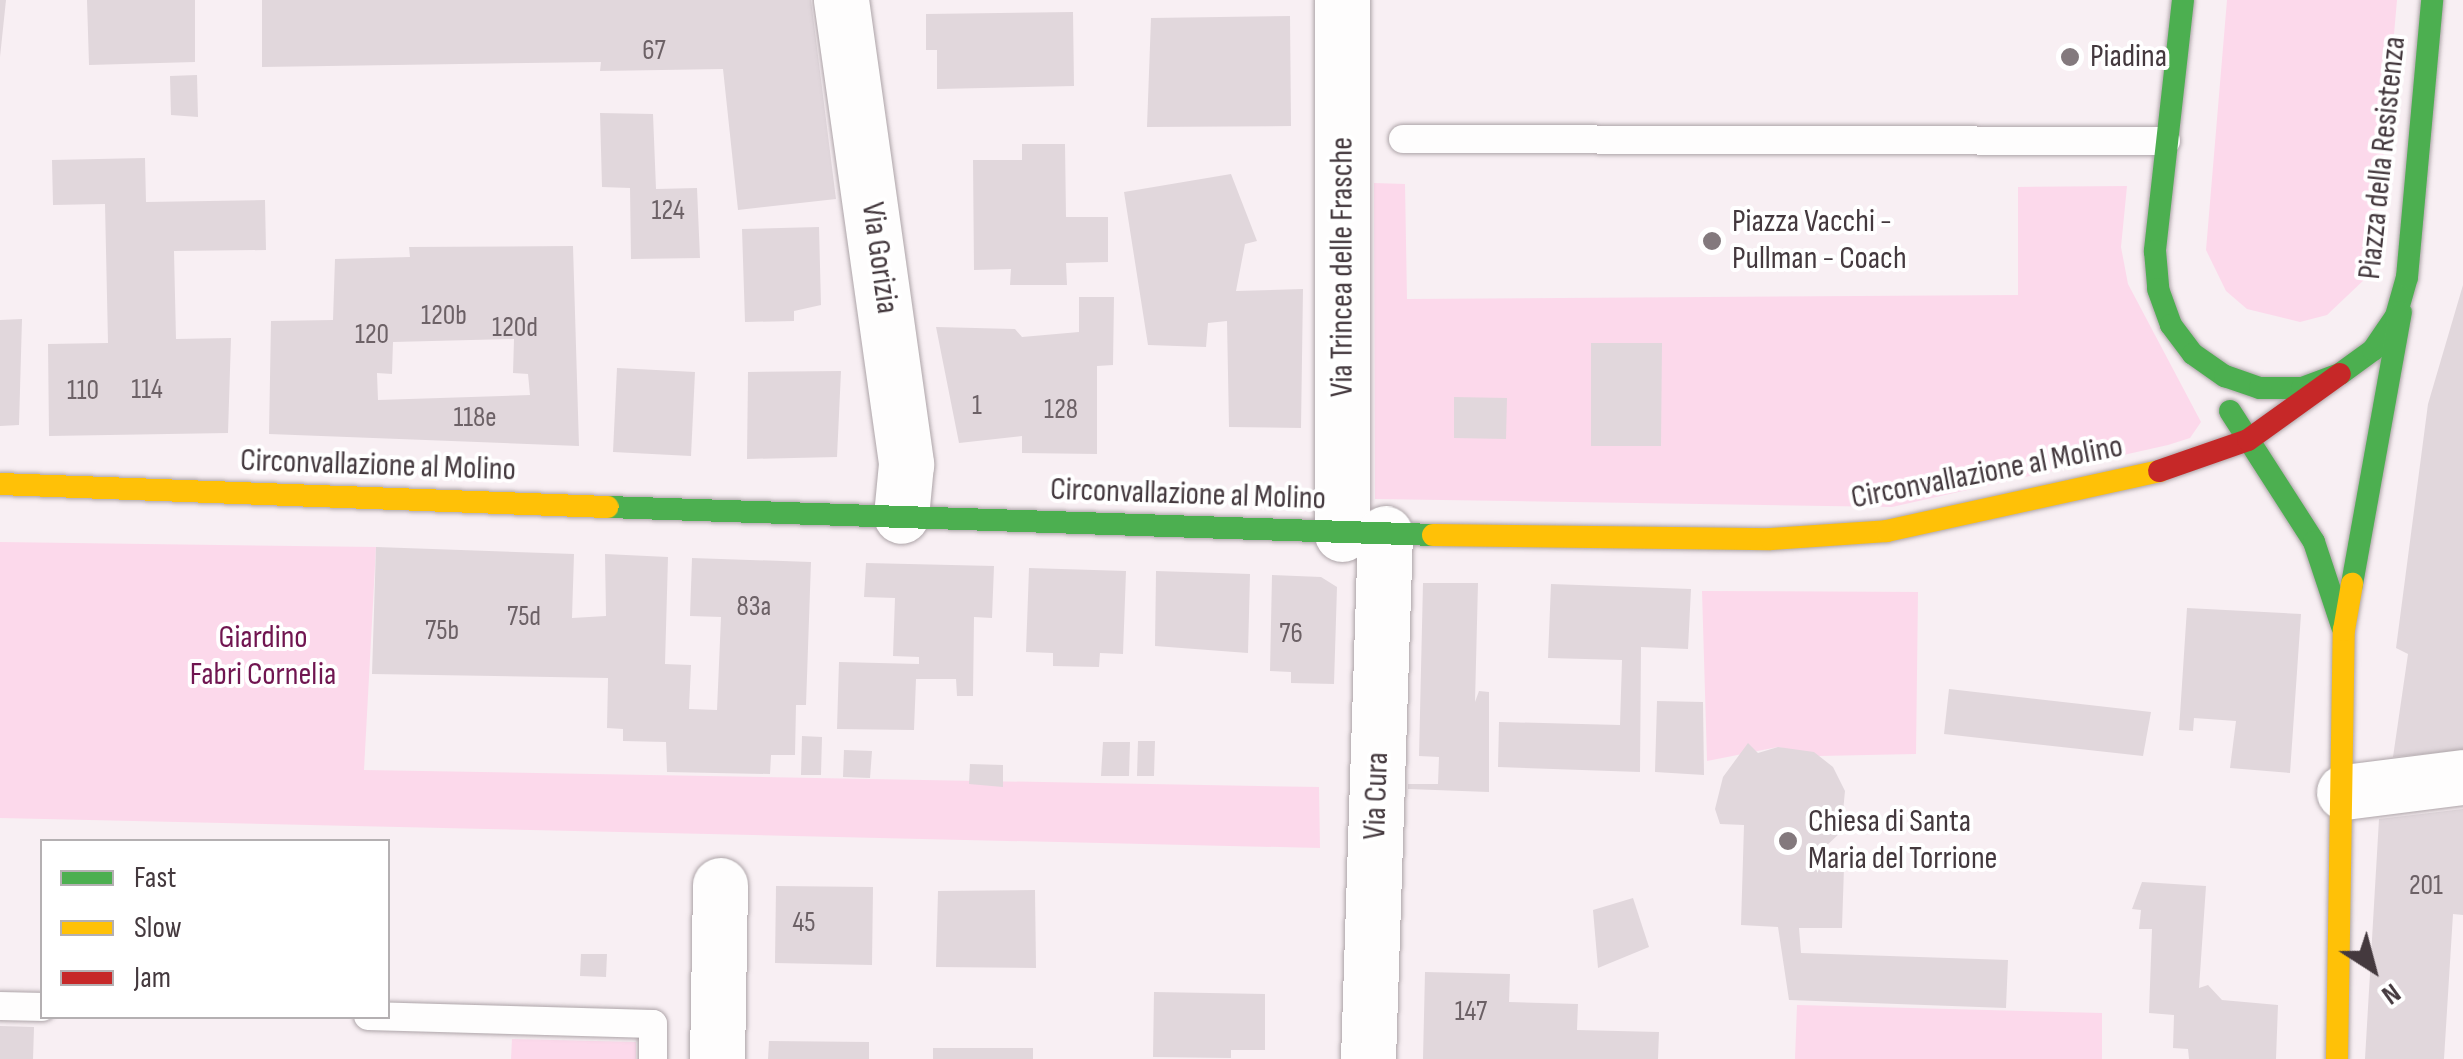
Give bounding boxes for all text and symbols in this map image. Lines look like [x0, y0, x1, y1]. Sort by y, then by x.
house number: 67 [642, 34, 666, 68]
street label: Piazza della Resistenza [2351, 35, 2415, 281]
place label: Piadina [2090, 38, 2167, 76]
marker: Piadina [2059, 46, 2081, 68]
street label: Via Trincea delle Frasche [1324, 137, 1362, 397]
house number: 124 [651, 194, 685, 228]
street label: Via Gorizia [852, 200, 906, 316]
place label: Piazza Vacchi - Pullman - Coach [1732, 204, 1907, 279]
marker: Piazza Vacchi - Pullman - Coach [1701, 230, 1723, 252]
house number: 120b [421, 299, 467, 333]
house number: 120d [492, 311, 538, 345]
house number: 120 [355, 318, 389, 352]
house number: 114 [131, 373, 163, 407]
house number: 110 [67, 374, 99, 408]
house number: 1 [972, 389, 982, 423]
house number: 128 [1044, 393, 1078, 427]
house number: 118e [453, 401, 497, 435]
street label: Circonvallazione al Molino [1848, 428, 2126, 518]
street label: Circonvallazione al Molino [240, 442, 516, 490]
street label: Circonvallazione al Molino [1050, 471, 1326, 519]
house number: 83a [737, 590, 771, 624]
house number: 75d [507, 600, 541, 634]
house number: 75b [425, 614, 459, 648]
house number: 76 [1279, 617, 1303, 651]
park label: Giardino Fabri Cornelia [190, 620, 336, 695]
street label: Via Cura [1356, 752, 1398, 840]
place label: Chiesa di Santa Maria del Torrione [1808, 804, 1997, 879]
marker: Chiesa di Santa Maria del Torrione [1777, 830, 1799, 852]
legend [40, 839, 390, 1019]
text: Fast [134, 860, 176, 896]
house number: 201 [2409, 869, 2443, 903]
house number: 45 [792, 906, 816, 940]
text: Slow [134, 910, 182, 946]
north arrow [2323, 919, 2423, 1019]
text: Jam [134, 960, 171, 996]
text: N [2375, 976, 2407, 1011]
house number: 147 [1455, 995, 1487, 1029]

